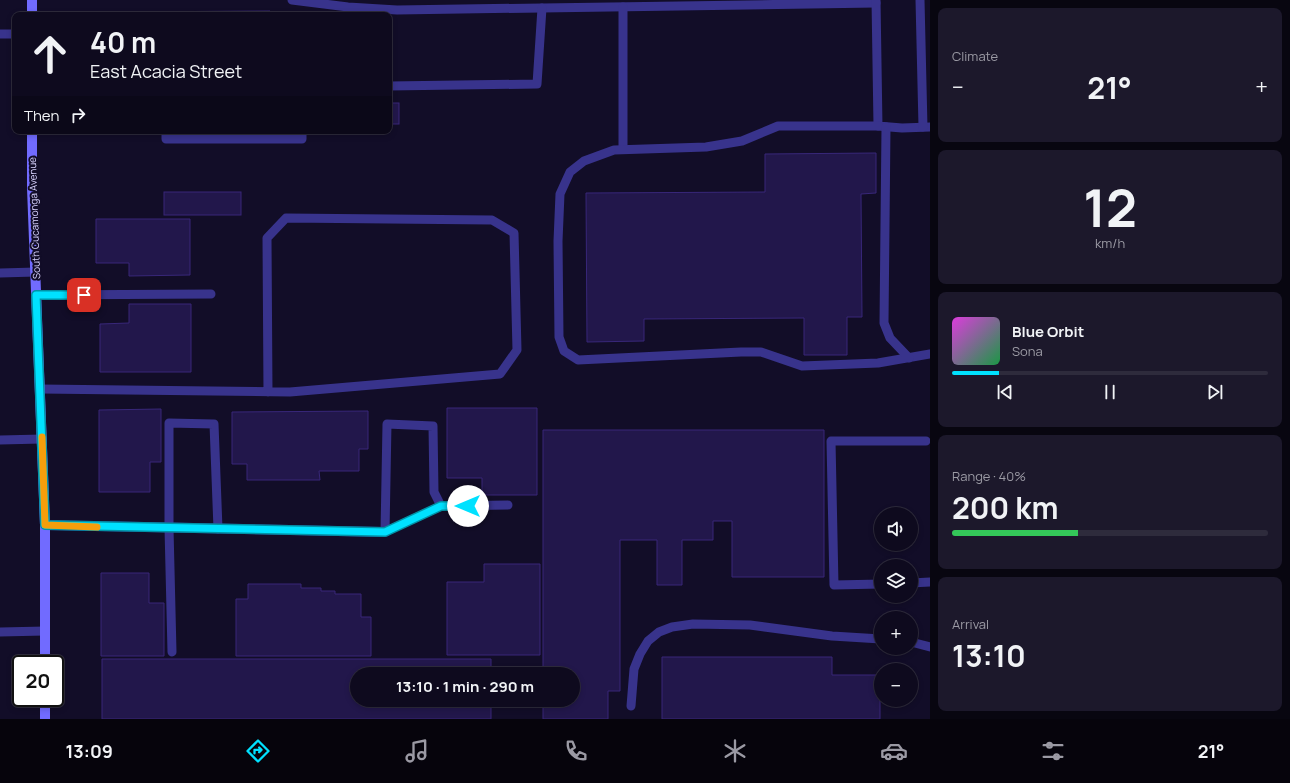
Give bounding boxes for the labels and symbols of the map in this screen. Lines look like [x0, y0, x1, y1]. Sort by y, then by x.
street label: South Cucamonga Avenue [25, 157, 43, 279]
pin [67, 278, 101, 312]
position arrow [447, 485, 489, 527]
speed limit sign: 20 [12, 655, 64, 707]

